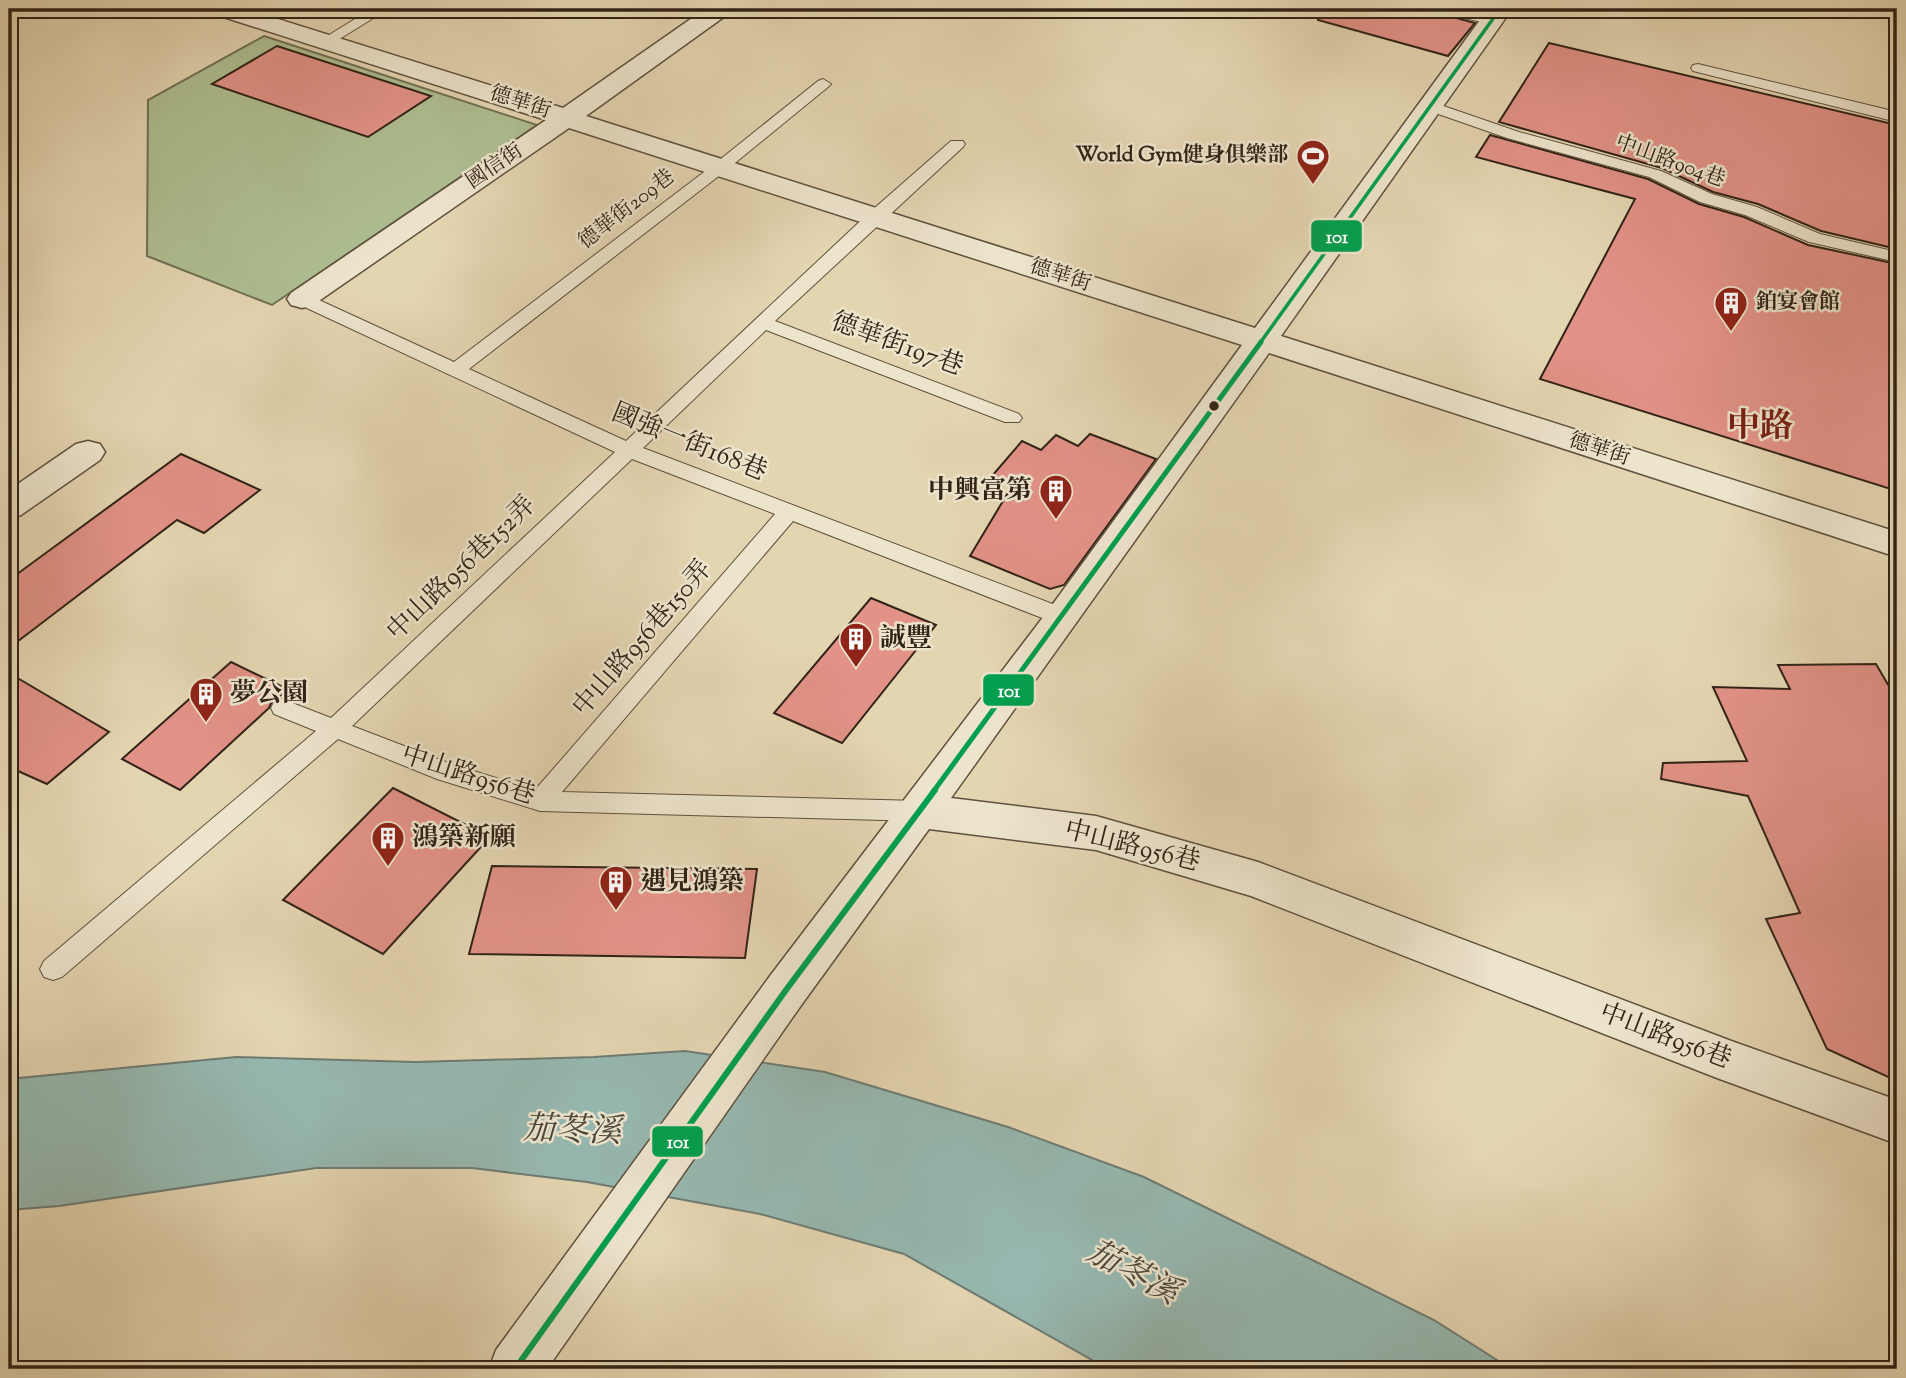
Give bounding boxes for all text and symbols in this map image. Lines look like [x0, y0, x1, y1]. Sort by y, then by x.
street label: 德華街 [485, 79, 555, 127]
street label: 中山路904巷 [1611, 128, 1729, 196]
street label: 國信街 [460, 137, 530, 197]
sports icon: World Gym健身俱樂部 [1294, 137, 1332, 186]
place label: World Gym健身俱樂部 [1075, 141, 1288, 171]
street label: 德華街209巷 [572, 163, 682, 257]
line badge: 101 [1310, 219, 1363, 253]
text: 101 [1326, 225, 1349, 252]
street label: 德華街 [1025, 252, 1095, 300]
building icon: 鉑宴會館 [1712, 284, 1750, 333]
place label: 鉑宴會館 [1756, 288, 1840, 318]
street label: 德華街197巷 [826, 304, 968, 386]
street label: 國強一街168巷 [606, 395, 772, 491]
unlabelled marker [1207, 399, 1221, 413]
district label: 中路 [1727, 404, 1793, 452]
street label: 德華街 [1564, 426, 1634, 474]
building icon: 中興富第 [1037, 472, 1075, 521]
place label: 中興富第 [928, 473, 1032, 510]
street label: 中山路956巷152弄 [379, 488, 545, 650]
street label: 中山路956巷150弄 [565, 553, 721, 725]
building icon: 誠豐 [837, 620, 875, 669]
place label: 誠豐 [880, 621, 932, 658]
line badge: 101 [982, 673, 1035, 707]
building icon: 夢公園 [187, 675, 225, 724]
place label: 夢公園 [230, 676, 308, 713]
text: 101 [998, 679, 1021, 706]
street label: 中山路956巷 [396, 737, 540, 815]
street label: 中山路956巷 [1060, 812, 1204, 882]
building icon: 鴻築新願 [369, 819, 407, 868]
place label: 鴻築新願 [412, 820, 516, 857]
building icon: 遇見鴻築 [597, 863, 635, 912]
place label: 遇見鴻築 [640, 864, 744, 901]
street label: 中山路956巷 [1594, 995, 1736, 1079]
water label: 茄苳溪 [522, 1106, 625, 1158]
line badge: 101 [651, 1125, 704, 1158]
text: 101 [667, 1130, 690, 1157]
water label: 茄苳溪 [1077, 1230, 1190, 1320]

